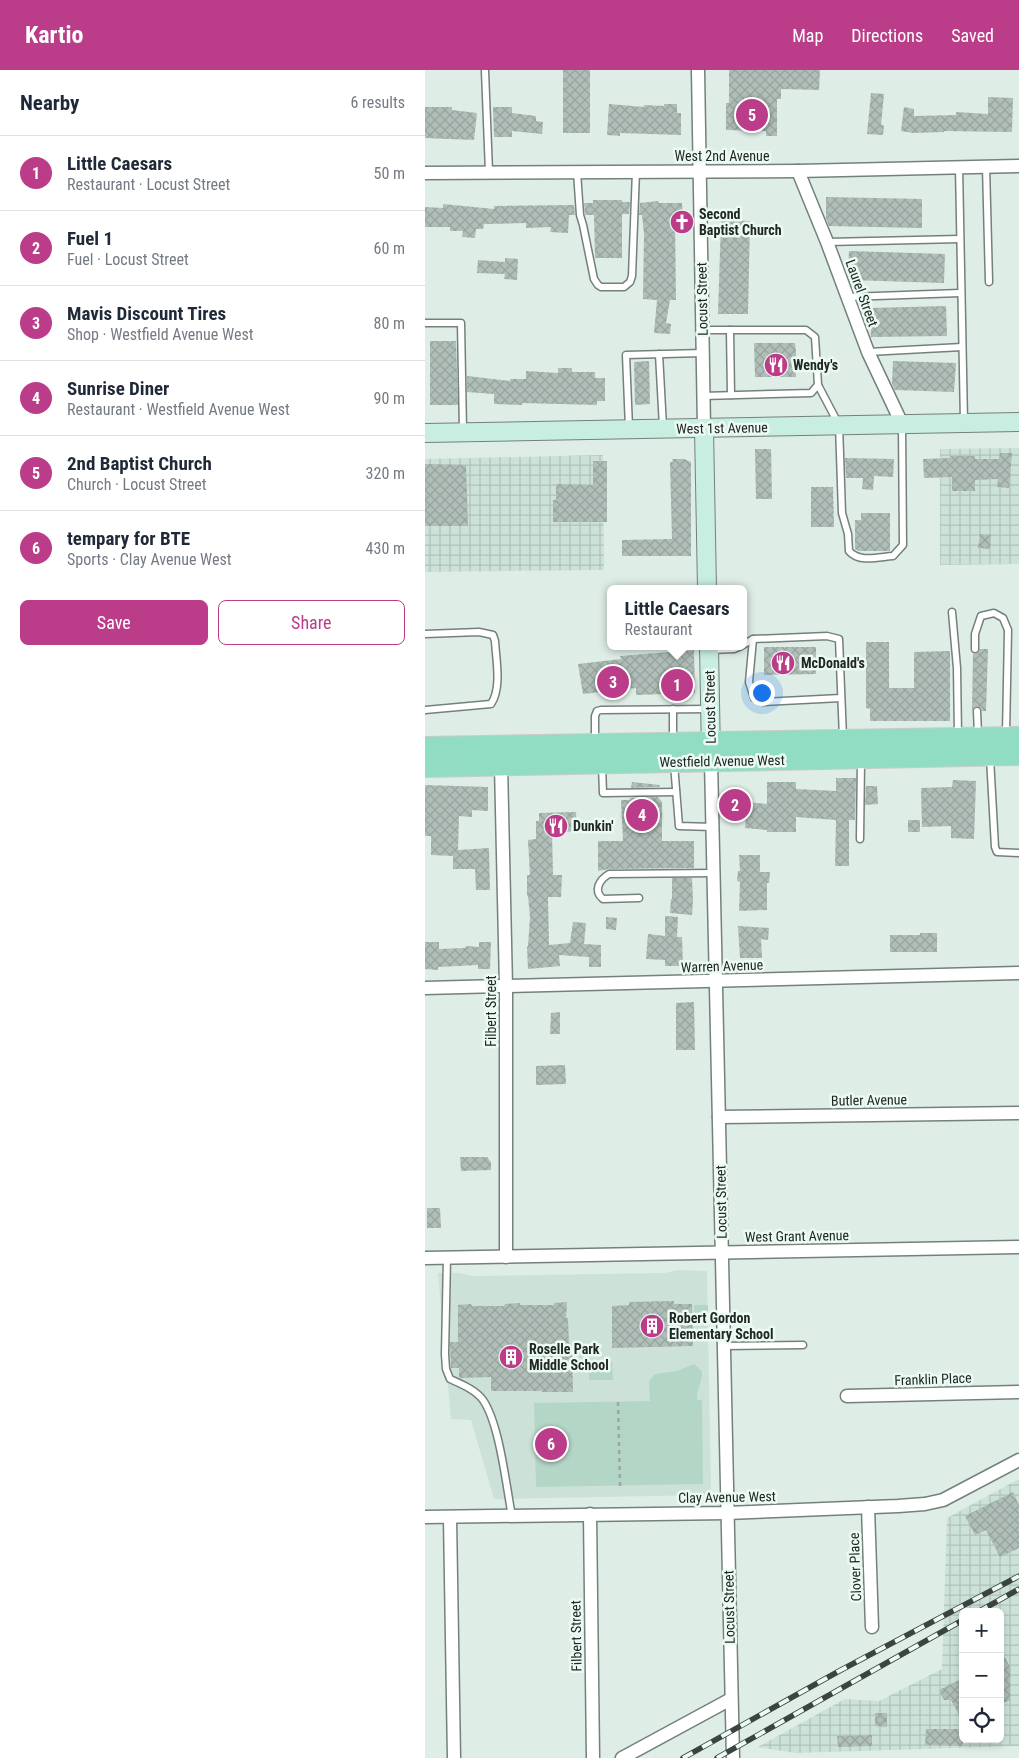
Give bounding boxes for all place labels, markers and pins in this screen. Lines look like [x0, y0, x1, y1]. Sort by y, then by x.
pin: 5 [736, 96, 768, 134]
place label: Second Baptist Church [699, 206, 782, 238]
church icon: Second Baptist Church [669, 209, 695, 235]
restaurant icon: Wendy's [763, 352, 789, 378]
place label: Wendy's [793, 357, 838, 373]
restaurant icon: McDonald's [770, 650, 796, 676]
place label: McDonald's [801, 655, 865, 671]
pin: 3 [597, 663, 629, 701]
pin: 1 [661, 666, 693, 704]
pin: 2 [719, 786, 751, 824]
pin: 4 [626, 796, 658, 834]
restaurant icon: Dunkin' [543, 813, 569, 839]
place label: Dunkin' [573, 818, 614, 834]
place label: Robert Gordon Elementary School [669, 1310, 774, 1342]
building icon: Robert Gordon Elementary School [639, 1313, 665, 1339]
place label: Roselle Park Middle School [529, 1341, 609, 1373]
building icon: Roselle Park Middle School [498, 1344, 524, 1370]
pin: 6 [535, 1425, 567, 1463]

